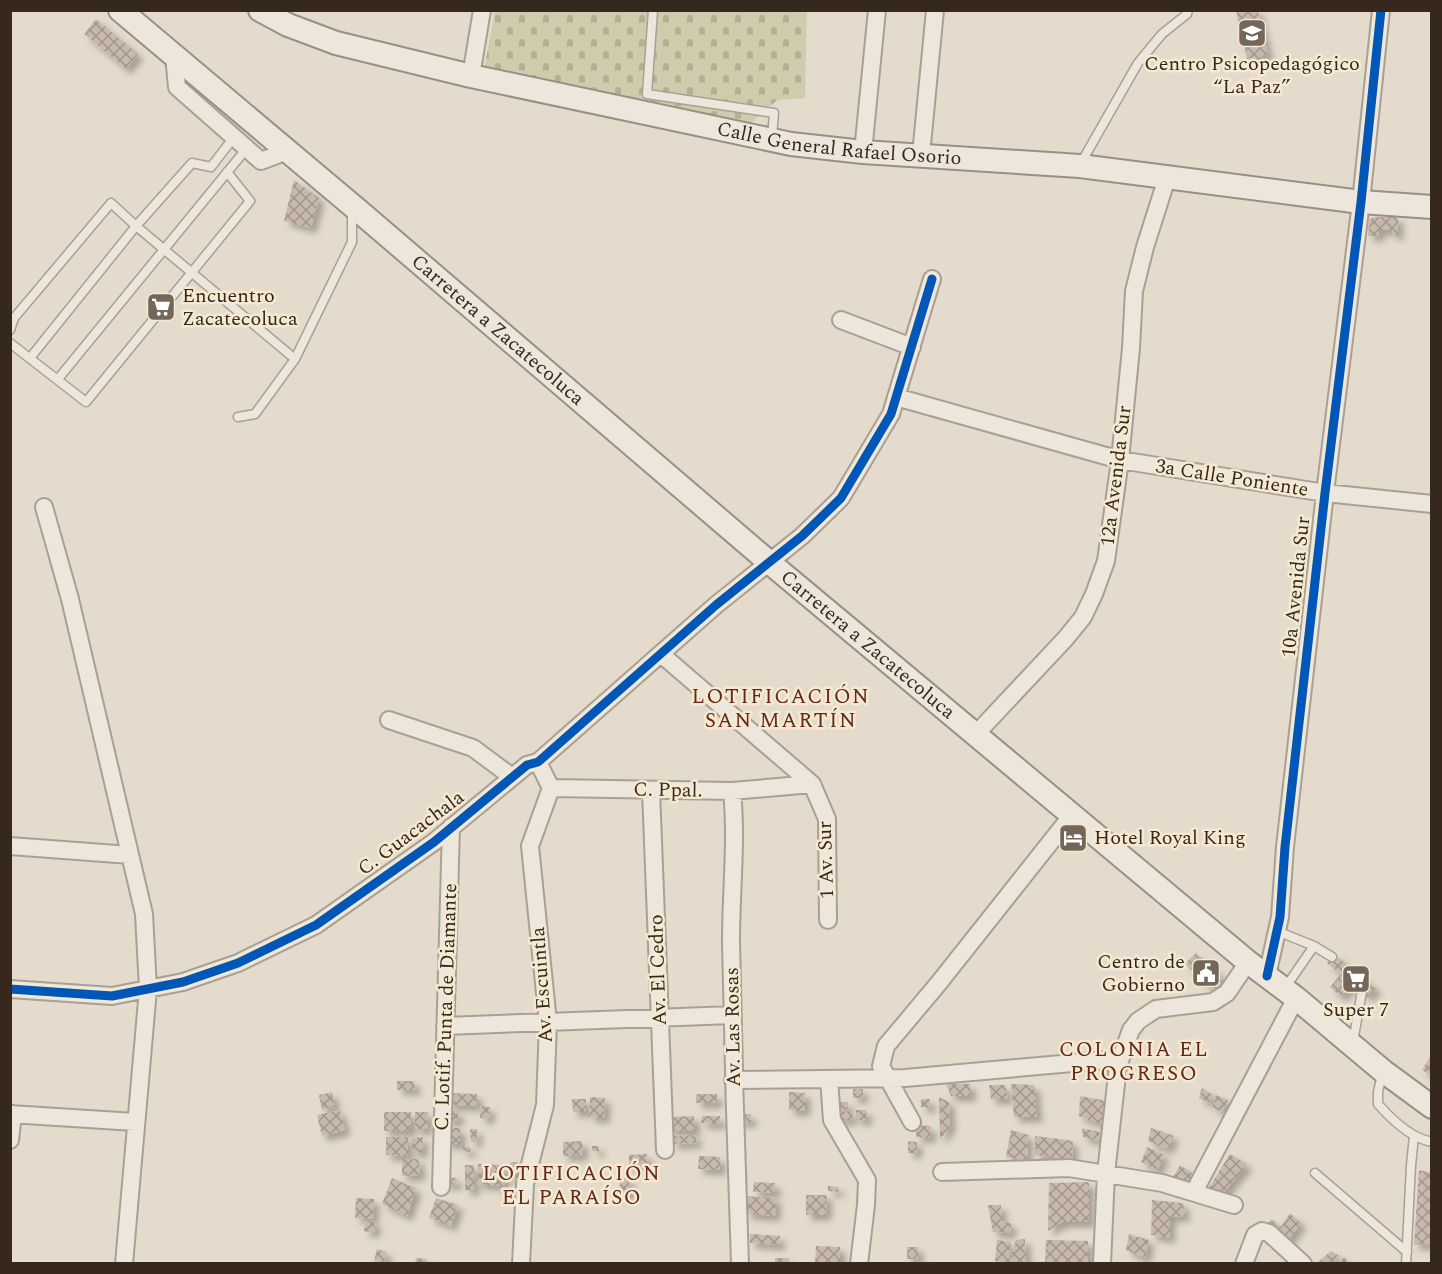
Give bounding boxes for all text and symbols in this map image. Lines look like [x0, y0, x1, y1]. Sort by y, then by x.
school or university icon: Centro Psicopedagógico “La Paz” [1236, 17, 1268, 49]
place label: Centro Psicopedagógico “La Paz” [1144, 49, 1360, 102]
street label: Calle General Rafael Osorio [714, 114, 962, 173]
street label: Carretera a Zacatecoluca [404, 247, 591, 413]
place label: Encuentro Zacatecoluca [182, 281, 298, 334]
supermarket icon: Encuentro Zacatecoluca [145, 291, 177, 323]
street label: 12a Avenida Sur [1092, 404, 1140, 548]
street label: 3a Calle Poniente [1153, 451, 1311, 505]
street label: 10a Avenida Sur [1274, 515, 1318, 659]
street label: Carretera a Zacatecoluca [774, 563, 962, 727]
district label: LOTIFICACIÓN SAN MARTÍN [692, 681, 870, 737]
street label: C. Ppal. [633, 774, 703, 806]
street label: C. Guacachala [351, 783, 471, 883]
street label: 1 Av. Sur [810, 820, 842, 899]
hotel icon: Hotel Royal King [1057, 822, 1089, 854]
place label: Hotel Royal King [1094, 823, 1246, 853]
street label: C. Lotif. Punta de Diamante [427, 883, 465, 1131]
street label: Av. El Cedro [641, 914, 675, 1026]
street label: Av. Escuintla [523, 926, 561, 1044]
place label: Centro de Gobierno [1097, 947, 1185, 1000]
public building icon: Centro de Gobierno [1190, 957, 1222, 989]
supermarket icon: Super 7 [1340, 963, 1372, 995]
street label: Av. Las Rosas [717, 967, 749, 1087]
place label: Super 7 [1323, 995, 1389, 1025]
district label: COLONIA EL PROGRESO [1059, 1034, 1209, 1090]
district label: LOTIFICACIÓN EL PARAÍSO [483, 1158, 661, 1214]

